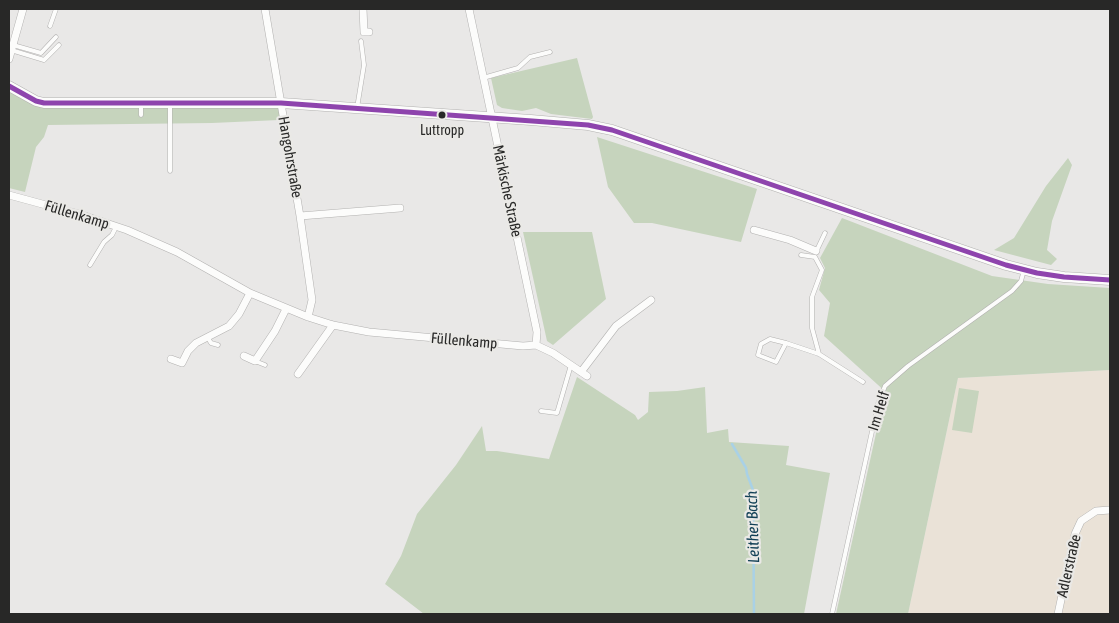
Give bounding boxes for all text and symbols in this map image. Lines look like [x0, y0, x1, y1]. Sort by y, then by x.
marker: Luttropp [437, 110, 447, 120]
street label: Hangohrstraße [274, 115, 306, 199]
place label: Luttropp [420, 123, 464, 139]
street label: Märkische Straße [488, 143, 526, 239]
street label: Füllenkamp [43, 197, 111, 233]
street label: Füllenkamp [430, 329, 498, 353]
street label: Im Helf [864, 389, 894, 433]
water label: Leither Bach [742, 490, 764, 564]
street label: Adlerstraße [1053, 533, 1085, 599]

